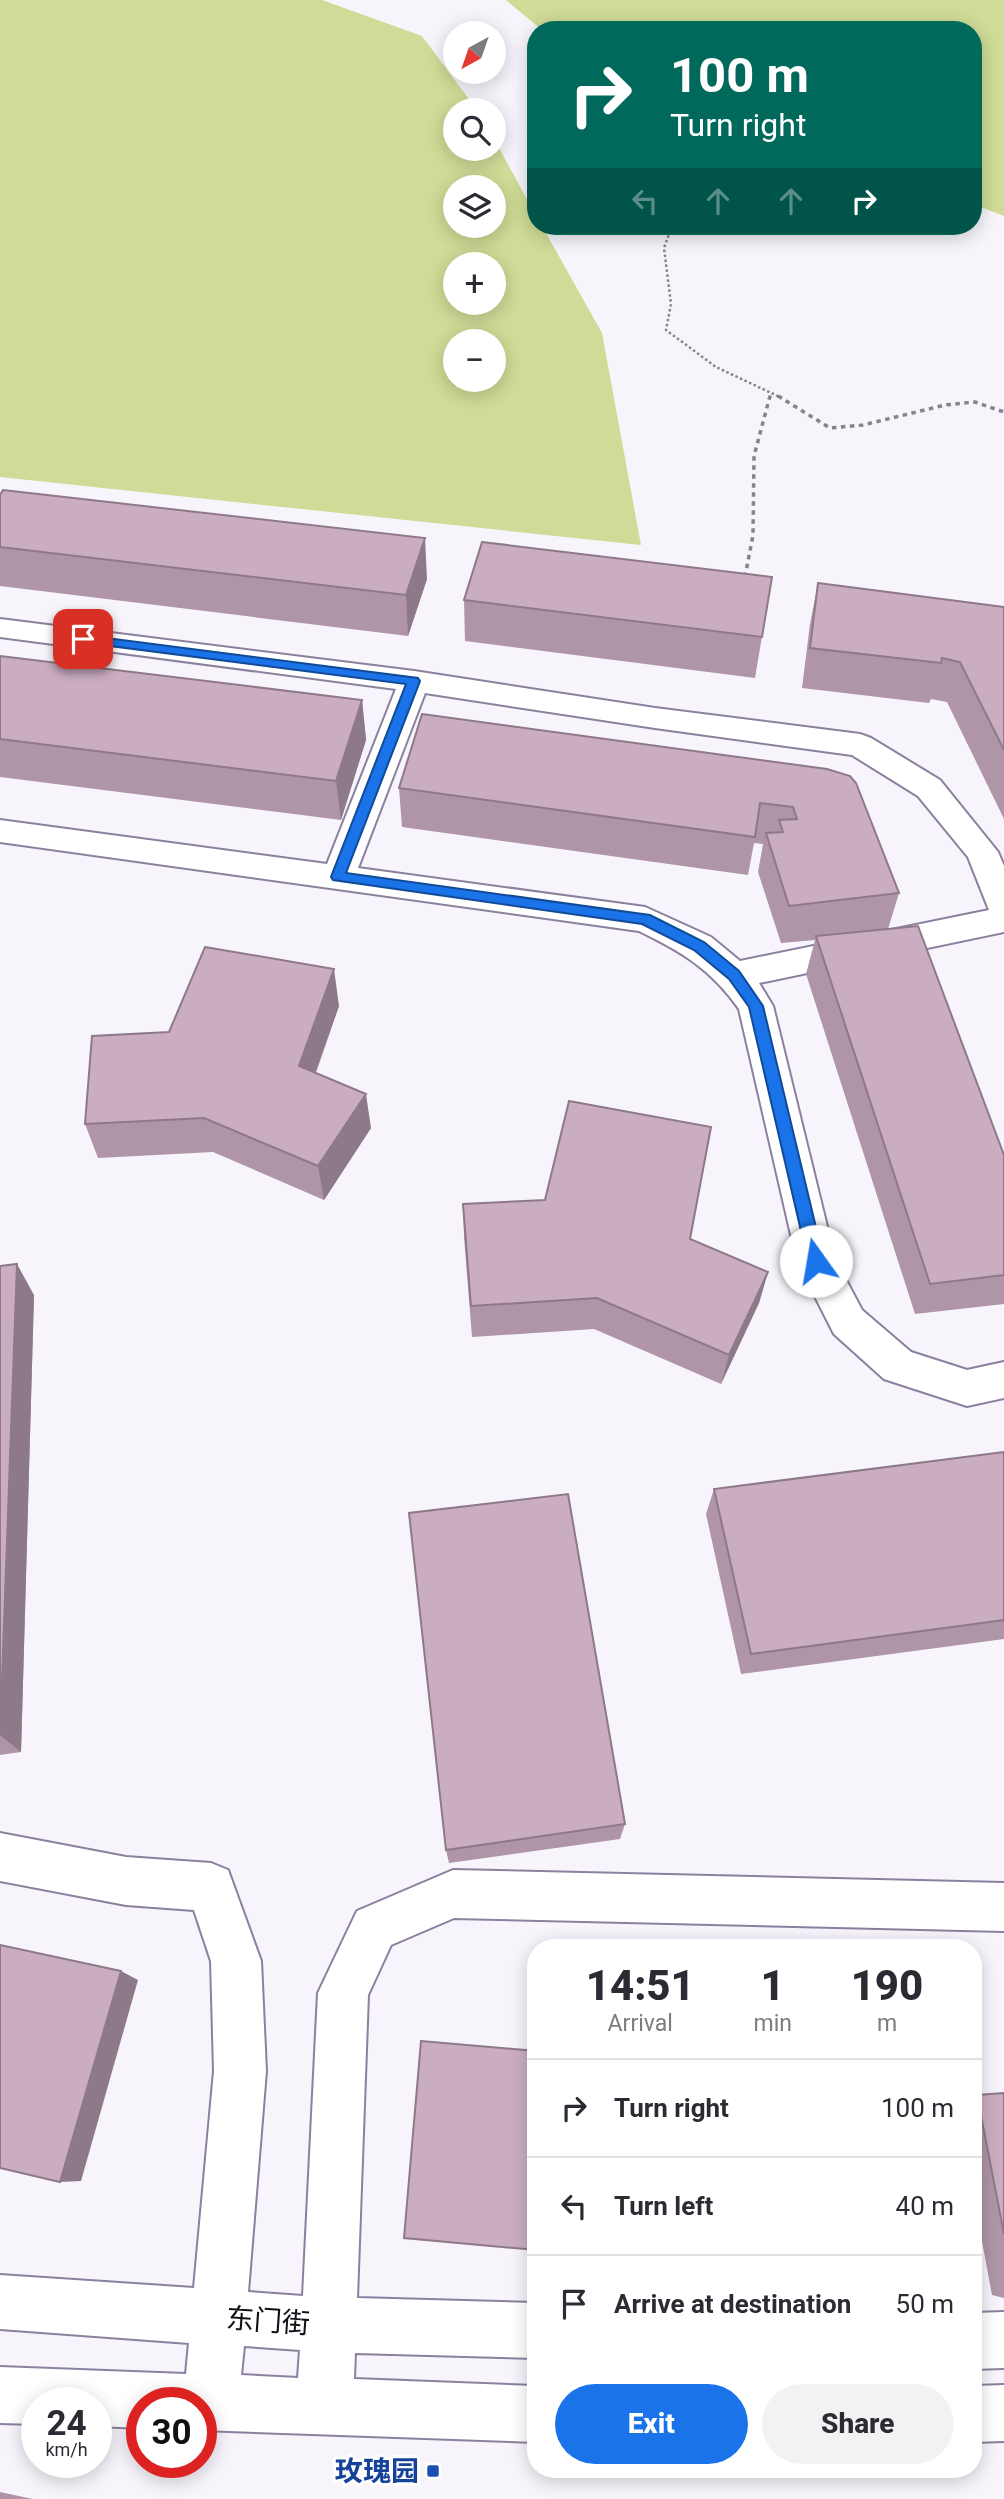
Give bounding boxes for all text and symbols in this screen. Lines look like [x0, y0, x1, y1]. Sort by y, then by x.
north arrow [443, 21, 506, 84]
map controls [443, 21, 506, 392]
text: 100 m [670, 47, 809, 104]
icon: right [555, 49, 646, 140]
button: search [443, 98, 506, 161]
text: Turn right [670, 106, 806, 144]
button: layers [443, 175, 506, 238]
icon: left [626, 182, 664, 220]
icon: ahead [699, 182, 737, 220]
icon: ahead [772, 182, 810, 220]
icon: right [845, 182, 883, 220]
button: + [443, 252, 506, 315]
button: − [443, 329, 506, 392]
pin [53, 609, 113, 669]
icon: arrive [64, 620, 102, 658]
position arrow [779, 1224, 853, 1298]
text: 14:51 [586, 1961, 695, 2010]
text: 1 [761, 1961, 785, 2010]
text: 190 [851, 1961, 923, 2010]
text: Arrival [608, 2010, 673, 2037]
text: min [753, 2010, 792, 2037]
text: m [877, 2010, 897, 2037]
icon: right [555, 2089, 593, 2127]
text: Turn right [614, 2093, 729, 2123]
text: 100 m [881, 2093, 954, 2123]
icon: left [555, 2187, 593, 2225]
text: Turn left [614, 2191, 713, 2221]
text: 40 m [896, 2191, 954, 2221]
icon: arrive [555, 2285, 593, 2323]
text: Arrive at destination [614, 2289, 851, 2319]
text: 50 m [896, 2289, 954, 2319]
street label: 东门街 [225, 2302, 311, 2340]
button: Exit [555, 2384, 748, 2464]
button: Share [762, 2384, 954, 2464]
speed limit sign: 30 [126, 2387, 217, 2478]
text: 24 [46, 2403, 87, 2444]
text: km/h [45, 2439, 88, 2460]
place label: 玫瑰园 [335, 2455, 419, 2488]
marker: 玫瑰园 [425, 2463, 441, 2479]

